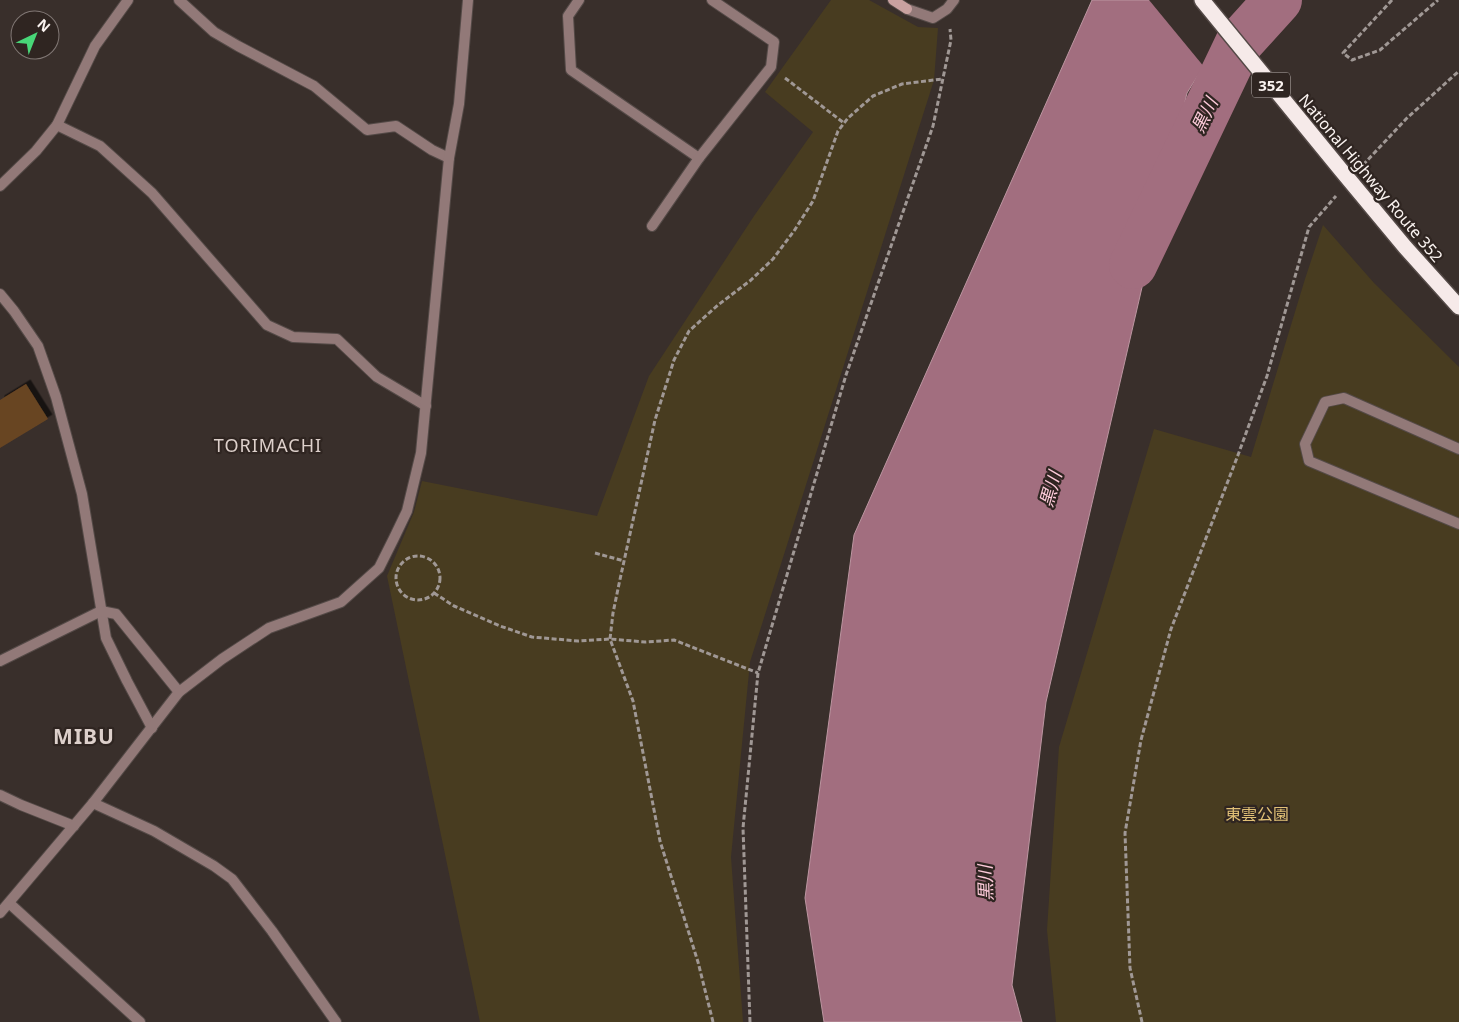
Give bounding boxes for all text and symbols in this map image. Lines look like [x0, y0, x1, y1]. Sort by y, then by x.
north arrow [10, 10, 60, 60]
text: N [34, 14, 55, 36]
road number: 352 [1252, 72, 1290, 98]
street label: National Highway Route 352 [1294, 89, 1448, 267]
water label: 黒川 [1185, 92, 1224, 136]
district label: TORIMACHI [214, 433, 322, 457]
water label: 黒川 [1034, 466, 1067, 510]
district label: MIBU [53, 722, 115, 750]
park label: 東雲公園 [1225, 803, 1289, 825]
water label: 黒川 [972, 863, 998, 901]

